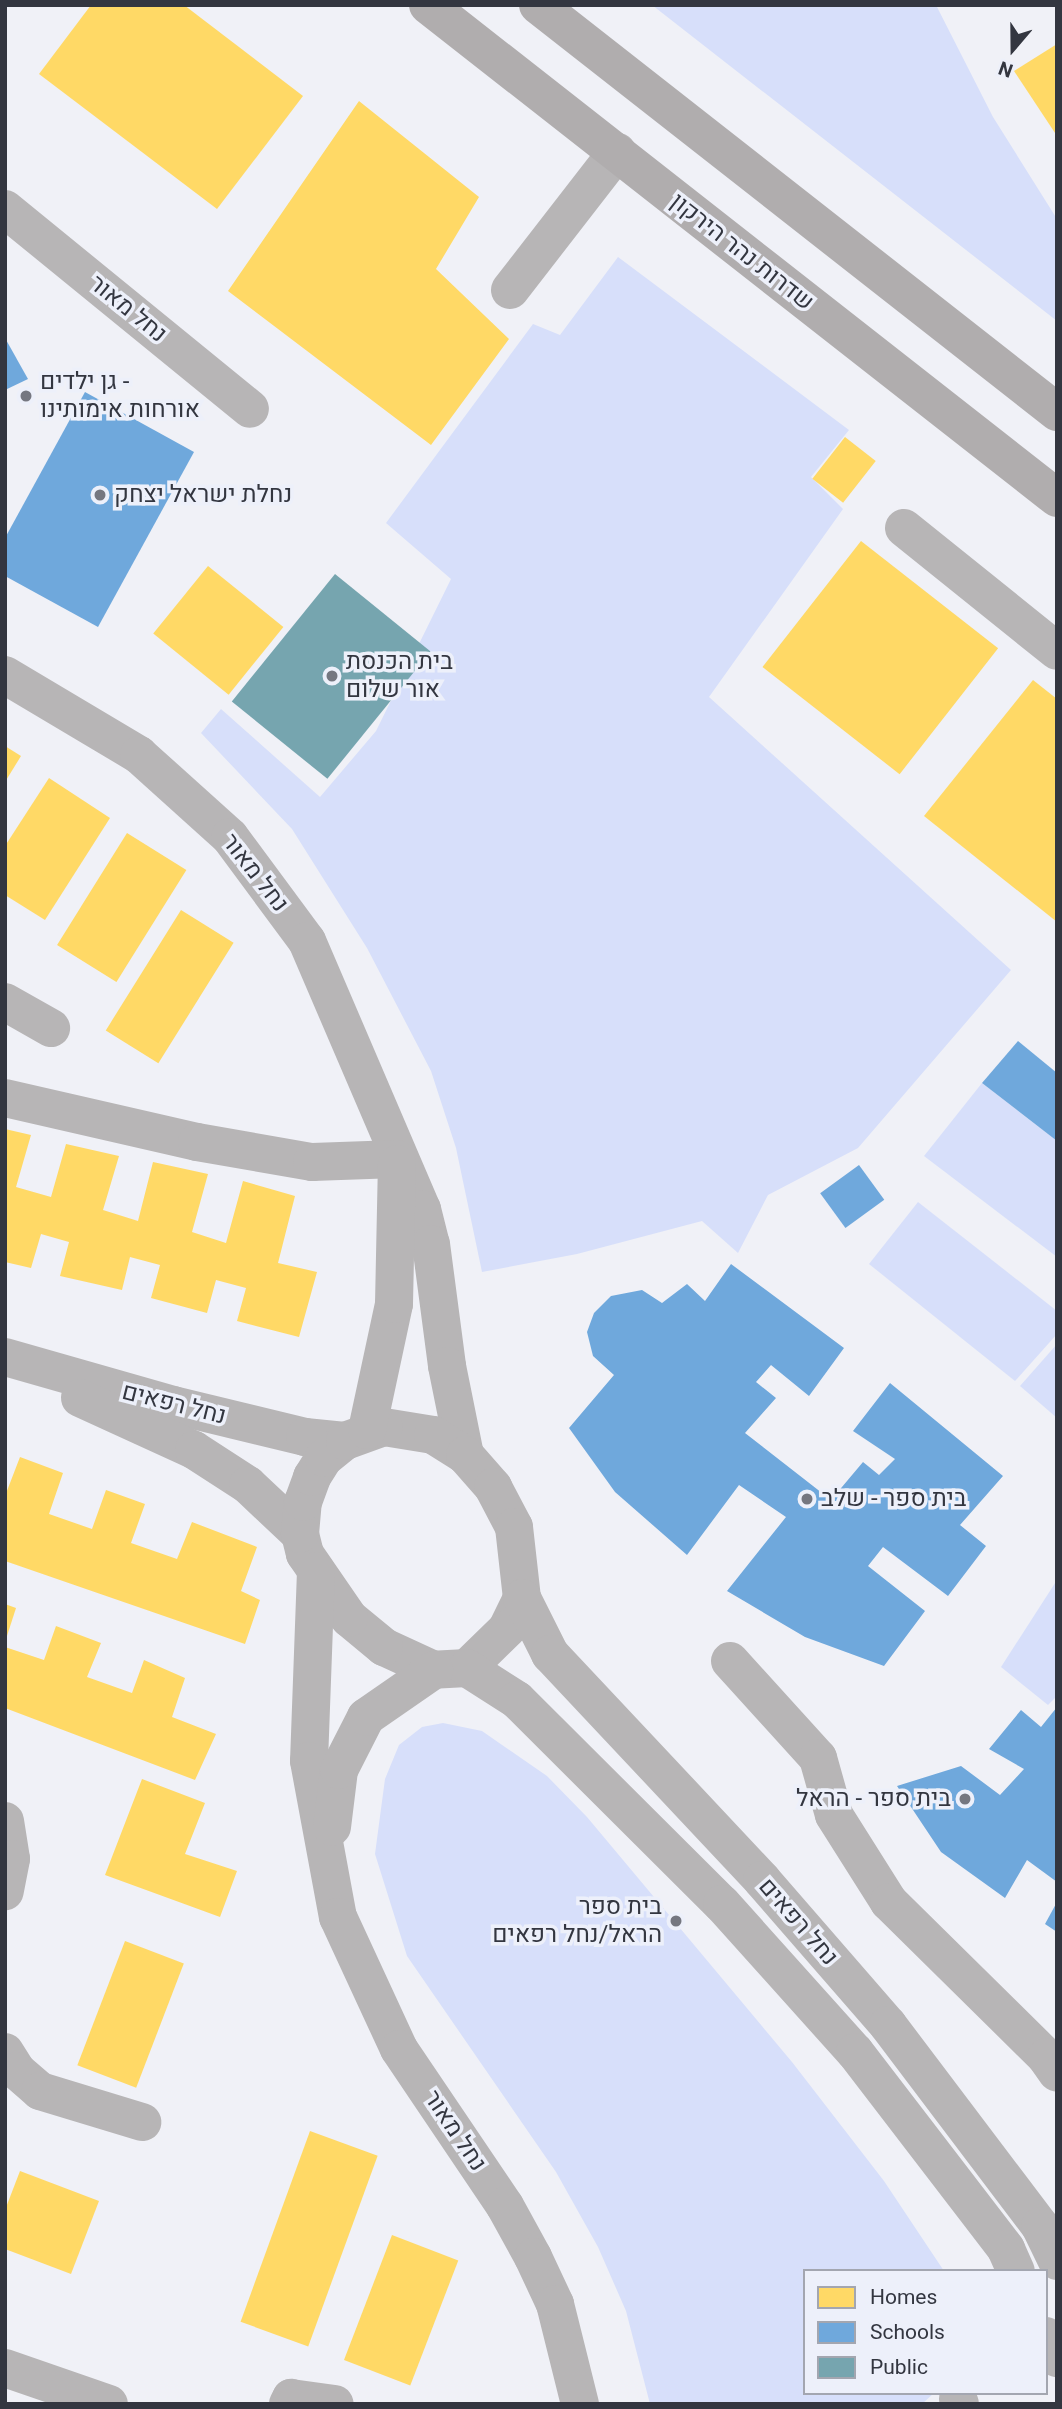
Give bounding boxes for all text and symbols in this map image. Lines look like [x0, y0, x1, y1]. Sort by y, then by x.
north arrow [978, 14, 1048, 84]
text: N [995, 53, 1017, 84]
street label: שדרות נהר הירקון [665, 187, 819, 317]
street label: נחל מאור [84, 269, 172, 349]
place label: גן ילדים - אורחות אימותינו [40, 368, 200, 424]
marker: גן ילדים - אורחות אימותינו [18, 388, 34, 404]
place label: נחלת ישראל יצחק [114, 481, 292, 509]
marker: נחלת ישראל יצחק [92, 487, 108, 503]
place label: בית הכנסת אור שלום [346, 648, 453, 704]
marker: בית הכנסת אור שלום [324, 668, 340, 684]
street label: נחל מאור [216, 828, 294, 918]
street label: נחל רפאים [119, 1377, 229, 1431]
place label: בית ספר - שלב [821, 1485, 967, 1513]
marker: בית ספר - שלב [799, 1491, 815, 1507]
place label: בית ספר - הראל [796, 1785, 951, 1813]
marker: בית ספר - הראל [957, 1791, 973, 1807]
street label: נחל רפאים [752, 1872, 844, 1972]
place label: בית ספר הראל/נחל רפאים [492, 1893, 662, 1949]
marker: בית ספר הראל/נחל רפאים [668, 1913, 684, 1929]
street label: נחל מאור [418, 2085, 492, 2177]
legend [803, 2269, 1048, 2395]
text: Homes [870, 2282, 937, 2313]
text: Schools [870, 2317, 945, 2348]
text: Public [870, 2352, 928, 2383]

